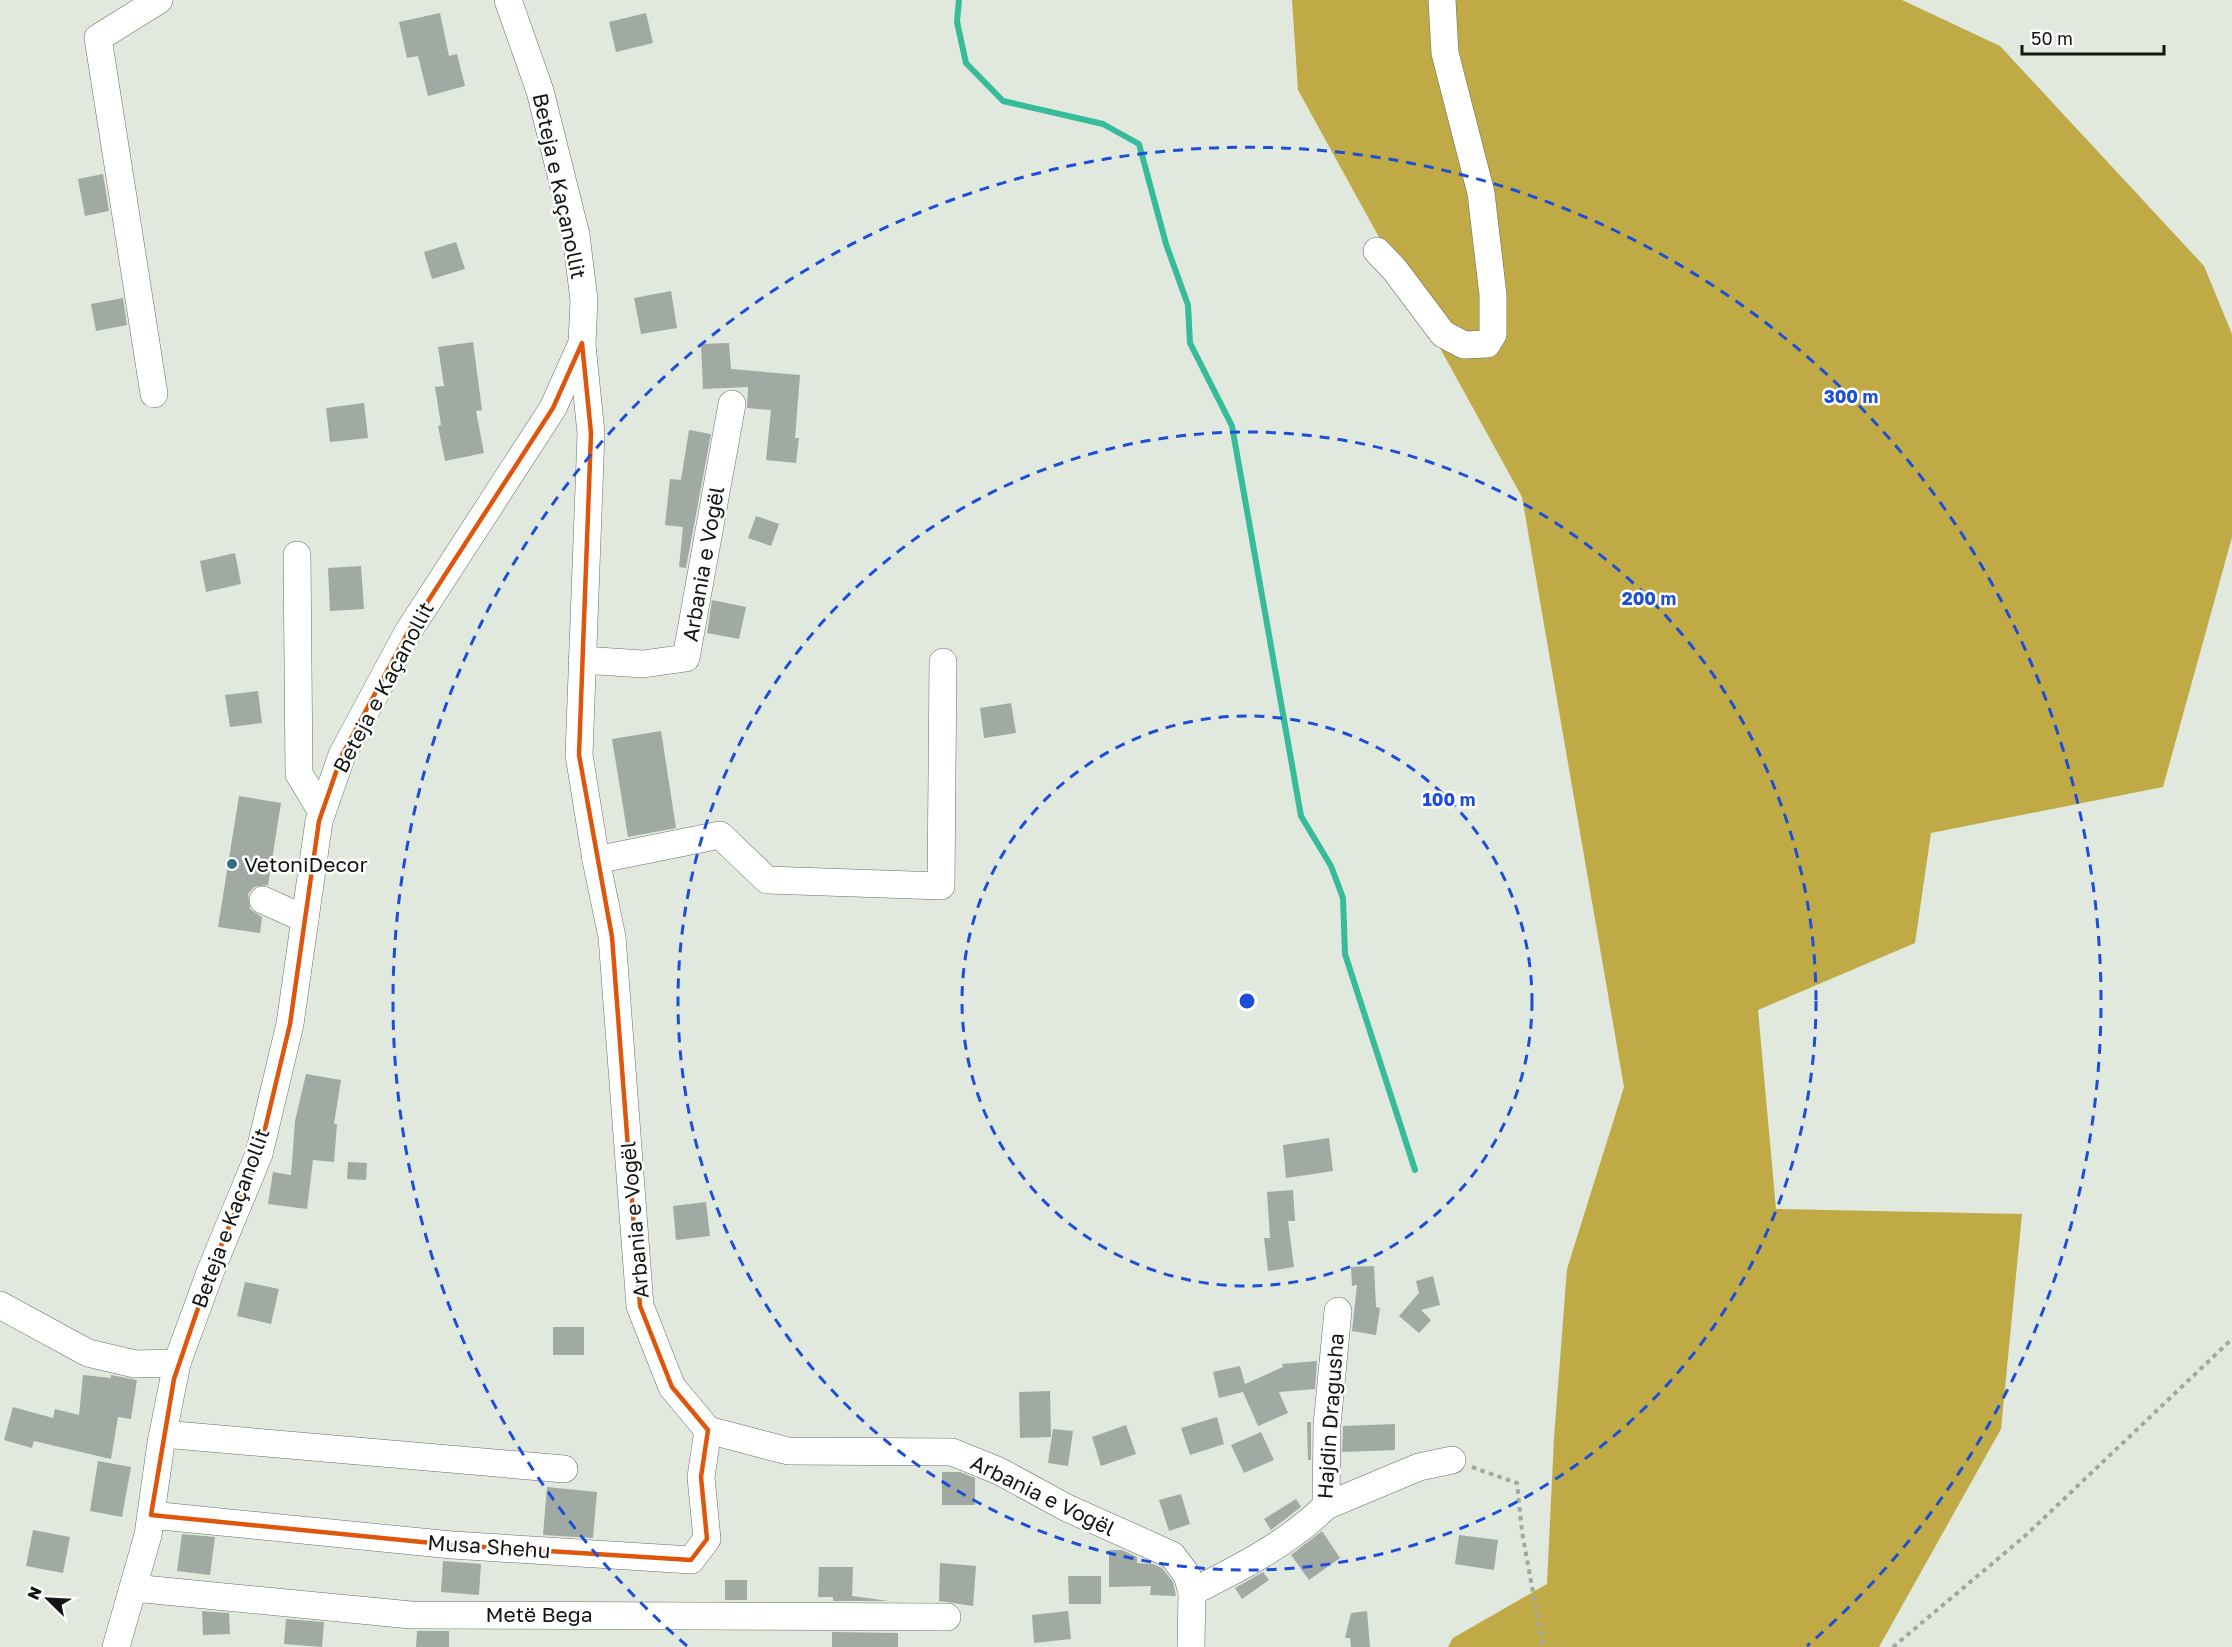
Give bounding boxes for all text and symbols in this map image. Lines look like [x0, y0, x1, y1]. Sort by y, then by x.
scale bar [2022, 18, 2164, 56]
text: 50 m [2031, 27, 2073, 49]
street label: Beteja e Kaçanollit [528, 91, 592, 281]
text: 300 m [1824, 385, 1878, 407]
street label: Arbania e Vogël [677, 484, 729, 644]
text: 200 m [1622, 587, 1676, 609]
street label: Beteja e Kaçanollit [327, 597, 439, 777]
text: 100 m [1423, 788, 1475, 810]
place label: VetoniDecor [244, 851, 368, 877]
marker: VetoniDecor [225, 857, 239, 871]
centre of rings [1237, 991, 1257, 1011]
street label: Beteja e Kaçanollit [185, 1125, 275, 1311]
street label: Arbania e Vogël [614, 1140, 654, 1300]
street label: Hajdin Dragusha [1311, 1332, 1349, 1500]
street label: Arbania e Vogël [967, 1449, 1119, 1541]
street label: Musa Shehu [427, 1529, 551, 1563]
north arrow [18, 1569, 78, 1629]
text: N [23, 1583, 46, 1603]
street label: Metë Bega [485, 1601, 593, 1627]

